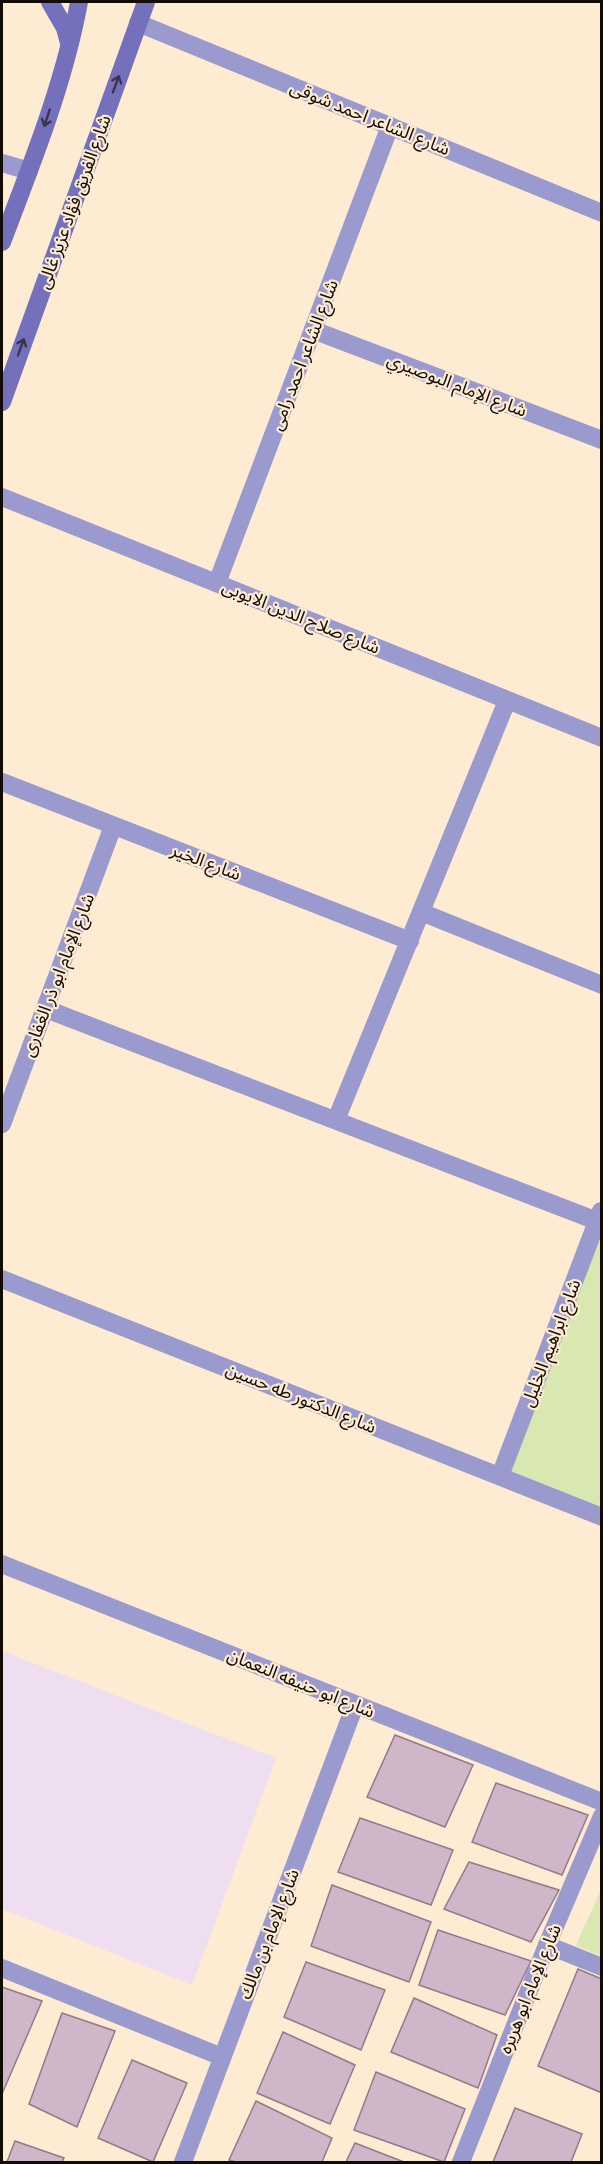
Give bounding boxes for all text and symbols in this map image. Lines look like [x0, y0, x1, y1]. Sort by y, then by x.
one-way arrow [112, 75, 123, 94]
street label: شارع الشاعر احمد شوقى [286, 75, 453, 163]
one-way arrow [40, 108, 51, 127]
street label: شارع الفريق فؤاد عزيز غالى [31, 112, 119, 293]
street label: شارع الشاعر احمد رامى [264, 276, 346, 435]
one-way arrow [17, 338, 28, 357]
street label: شارع الإمام البوصيري [383, 347, 530, 425]
street label: شارع صلاح الدين الايوبى [218, 574, 383, 661]
street label: شارع الخير [166, 837, 244, 888]
street label: شارع الإمام ابو ذر الغفارى [16, 890, 102, 1061]
street label: شارع ابراهيم الخليل [516, 1276, 588, 1411]
street label: شارع الدكتور طه حسين [221, 1357, 380, 1441]
street label: شارع ابو حنيفه النعمان [223, 1642, 378, 1725]
street label: شارع الإمام بن مالك [233, 1865, 307, 2003]
street label: شارع الإمام ابو هريره [493, 1921, 569, 2058]

